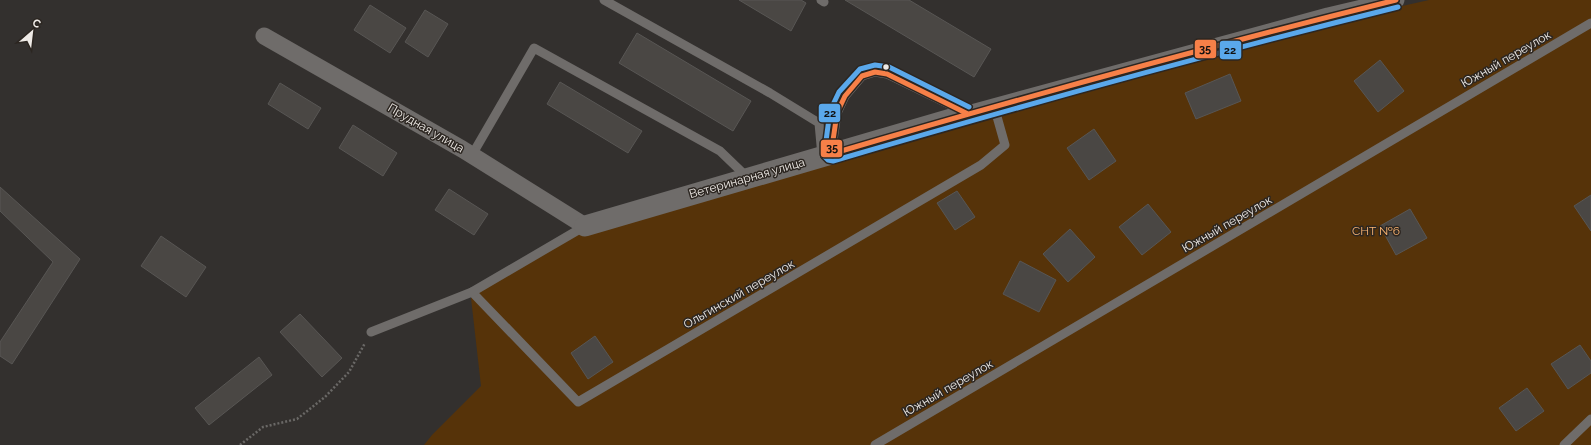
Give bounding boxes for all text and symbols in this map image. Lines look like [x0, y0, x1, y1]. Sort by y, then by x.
north arrow [12, 12, 52, 52]
text: С [30, 16, 43, 31]
street label: Южный переулок [1459, 28, 1553, 90]
line badge: 35 [1194, 39, 1217, 59]
line badge: 22 [1219, 40, 1242, 60]
text: 35 [1199, 43, 1211, 56]
text: 22 [1224, 44, 1236, 57]
unlabelled marker [881, 62, 891, 72]
street label: Прудная улица [385, 101, 467, 155]
line badge: 22 [818, 103, 841, 123]
text: 22 [824, 107, 836, 120]
line badge: 35 [820, 139, 843, 158]
text: 35 [826, 142, 838, 155]
street label: Ветеринарная улица [688, 155, 806, 201]
street label: Южный переулок [1180, 193, 1274, 255]
park label: СНТ №6 [1352, 224, 1400, 238]
street label: Ольгинский переулок [681, 257, 797, 331]
street label: Южный переулок [901, 357, 995, 419]

